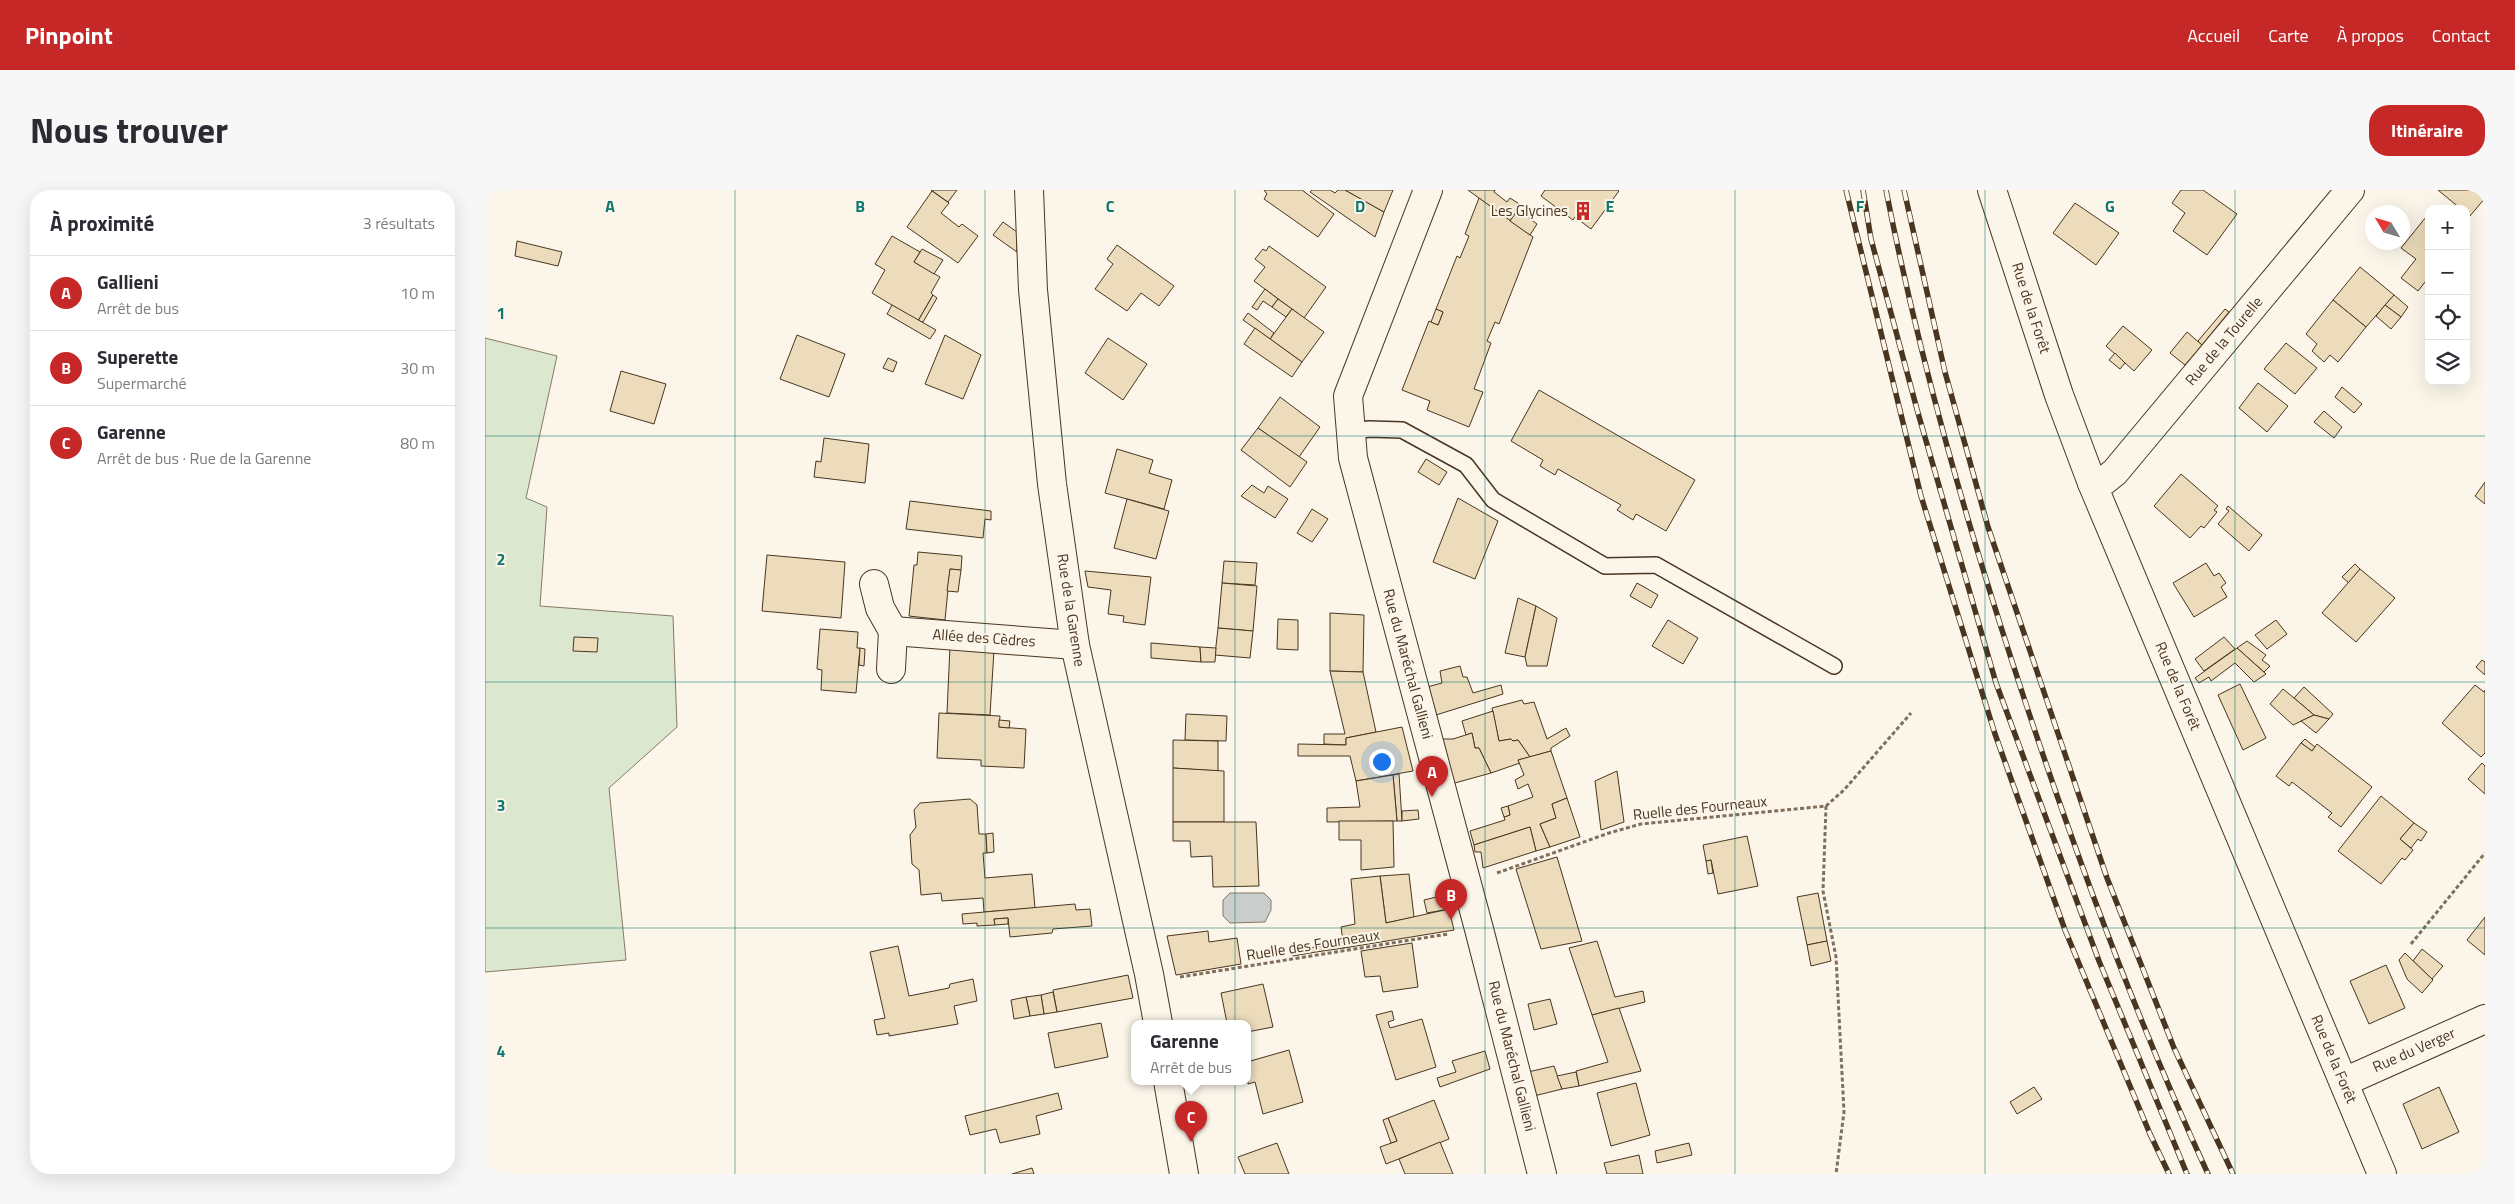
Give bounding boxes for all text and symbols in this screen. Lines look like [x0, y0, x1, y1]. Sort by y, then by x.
text: Pinpoint [25, 17, 113, 53]
text: Accueil [2187, 22, 2240, 49]
text: Carte [2268, 22, 2309, 49]
text: À propos [2337, 22, 2404, 49]
text: Contact [2432, 22, 2490, 49]
text: Nous trouver [30, 103, 228, 157]
button: Itinéraire [2369, 105, 2485, 156]
text: A [605, 194, 615, 218]
text: B [855, 194, 865, 218]
text: C [1106, 194, 1115, 218]
text: D [1355, 194, 1365, 218]
text: E [1606, 194, 1615, 218]
text: F [1856, 194, 1865, 218]
text: G [2105, 194, 2115, 218]
place label: Les Glycines [1491, 199, 1568, 222]
building icon: Les Glycines [1572, 200, 1594, 222]
north arrow [2365, 205, 2410, 250]
map controls [2425, 205, 2470, 385]
button: + [2425, 205, 2470, 250]
text: À proximité [50, 207, 154, 239]
text: 3 résultats [363, 211, 435, 235]
button: − [2425, 250, 2470, 295]
street label: Rue de la Forêt [2006, 259, 2057, 357]
text: Gallieni [97, 267, 159, 296]
text: A [61, 281, 71, 305]
text: 10 m [400, 281, 435, 305]
street label: Rue de la Tourelle [2179, 291, 2268, 390]
button: locate [2425, 295, 2470, 340]
text: Arrêt de bus [97, 296, 179, 320]
text: 1 [497, 301, 505, 325]
button: layers [2425, 340, 2470, 385]
text: Superette [97, 342, 178, 371]
text: B [61, 356, 71, 380]
text: 30 m [400, 356, 435, 380]
text: Supermarché [97, 371, 187, 395]
text: Garenne [97, 417, 166, 446]
text: C [62, 431, 70, 455]
text: 80 m [400, 431, 435, 455]
text: Arrêt de bus · Rue de la Garenne [97, 446, 311, 470]
text: 2 [497, 547, 505, 571]
street label: Rue de la Garenne [1051, 552, 1092, 668]
street label: Rue du Maréchal Gallieni [1377, 586, 1440, 742]
street label: Allée des Cèdres [932, 622, 1036, 653]
street label: Rue de la Forêt [2149, 638, 2208, 734]
your location [1369, 749, 1395, 775]
pin: A [1416, 756, 1448, 797]
street label: Ruelle des Fourneaux [1632, 789, 1768, 826]
text: 3 [497, 793, 505, 817]
pin: B [1435, 879, 1467, 920]
street label: Ruelle des Fourneaux [1244, 923, 1382, 966]
street label: Rue du Maréchal Gallieni [1483, 978, 1542, 1134]
street label: Rue de la Forêt [2305, 1011, 2364, 1107]
popup [1131, 1020, 1251, 1085]
street label: Rue du Verger [2369, 1021, 2459, 1078]
text: Garenne [1150, 1026, 1219, 1055]
text: 4 [497, 1039, 506, 1063]
text: Arrêt de bus [1150, 1055, 1232, 1079]
pin: C [1175, 1101, 1207, 1142]

